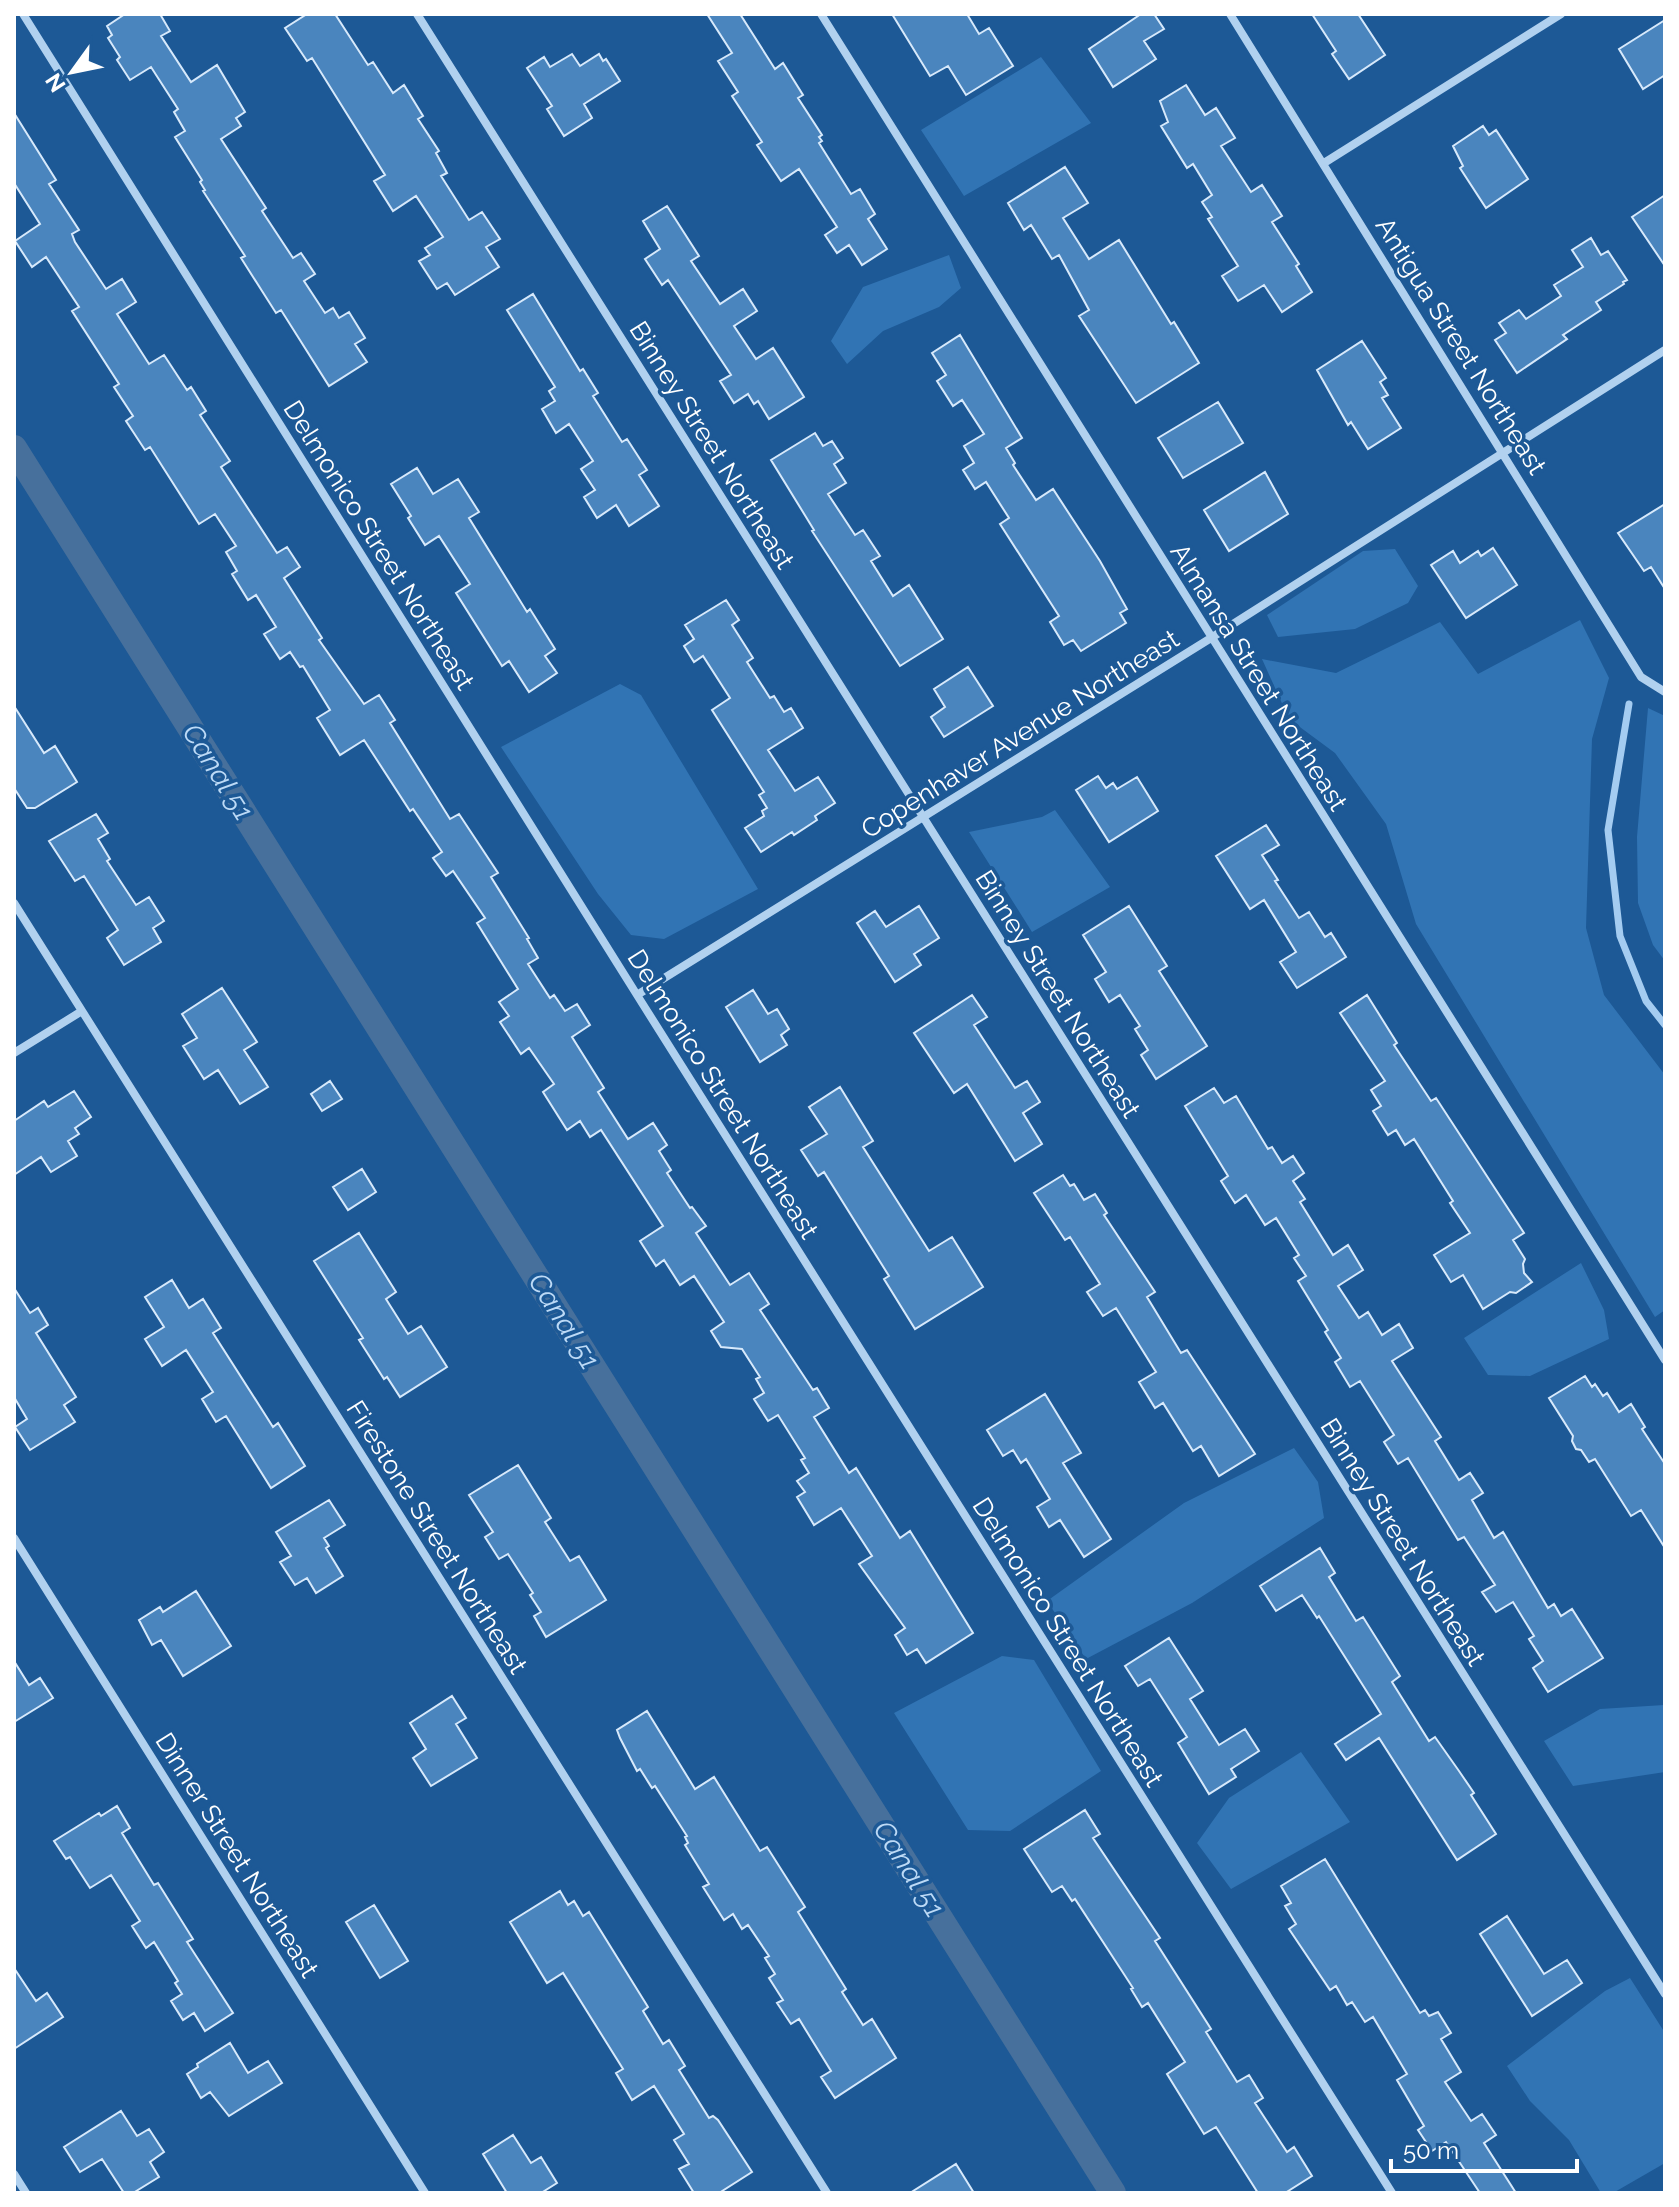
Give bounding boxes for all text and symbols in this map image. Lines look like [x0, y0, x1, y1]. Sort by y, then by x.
north arrow [32, 32, 112, 112]
text: N [40, 69, 71, 97]
street label: Antigua Street Northeast [1370, 212, 1553, 480]
street label: Binney Street Northeast [624, 316, 801, 574]
street label: Delmonico Street Northeast [277, 395, 481, 695]
street label: Almansa Street Northeast [1164, 538, 1354, 816]
street label: Copenhaver Avenue Northeast [856, 623, 1184, 844]
water label: Canal 51 [176, 718, 260, 826]
street label: Binney Street Northeast [970, 865, 1147, 1123]
street label: Delmonico Street Northeast [621, 944, 825, 1244]
water label: Canal 51 [522, 1267, 606, 1375]
street label: Firestone Street Northeast [340, 1395, 534, 1679]
street label: Binney Street Northeast [1315, 1413, 1492, 1671]
street label: Delmonico Street Northeast [966, 1492, 1170, 1792]
street label: Dinner Street Northeast [149, 1727, 325, 1983]
water label: Canal 51 [867, 1815, 951, 1923]
scale bar [1391, 2123, 1577, 2173]
text: 50 m [1403, 2136, 1459, 2165]

